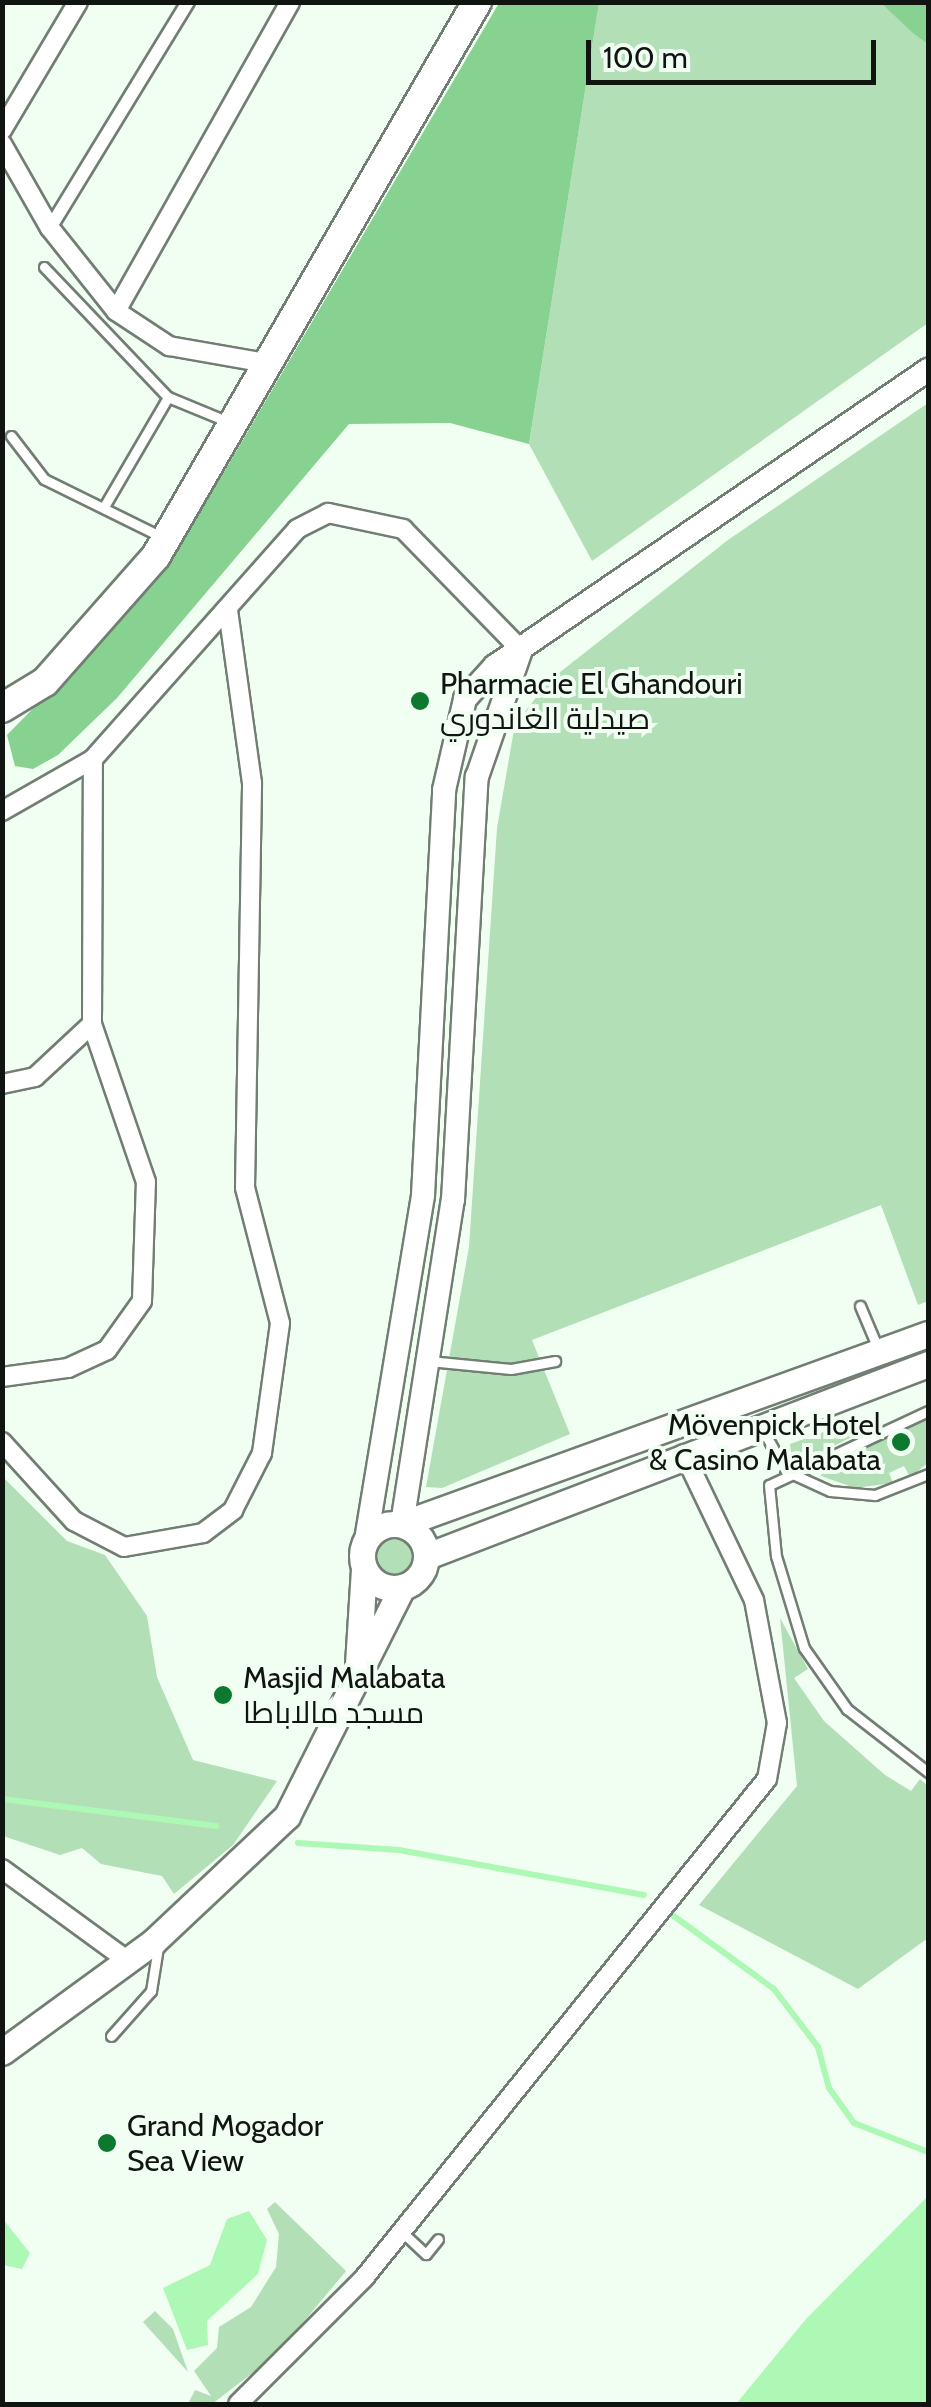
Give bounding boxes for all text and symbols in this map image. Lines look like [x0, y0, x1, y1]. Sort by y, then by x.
scale bar [591, 20, 881, 82]
text: 100 m [603, 39, 688, 76]
place label: Pharmacie El Ghandouri صيدلية الغاندوري [440, 666, 743, 736]
marker: Pharmacie El Ghandouri صيدلية الغاندوري [409, 690, 431, 712]
place label: Mövenpick Hotel & Casino Malabata [649, 1407, 881, 1478]
marker: Mövenpick Hotel & Casino Malabata [890, 1431, 912, 1453]
place label: Masjid Malabata مسجد مالاباطا [243, 1660, 445, 1730]
marker: Masjid Malabata مسجد مالاباطا [212, 1684, 234, 1706]
place label: Grand Mogador Sea View [127, 2108, 323, 2178]
marker: Grand Mogador Sea View [96, 2132, 118, 2154]

